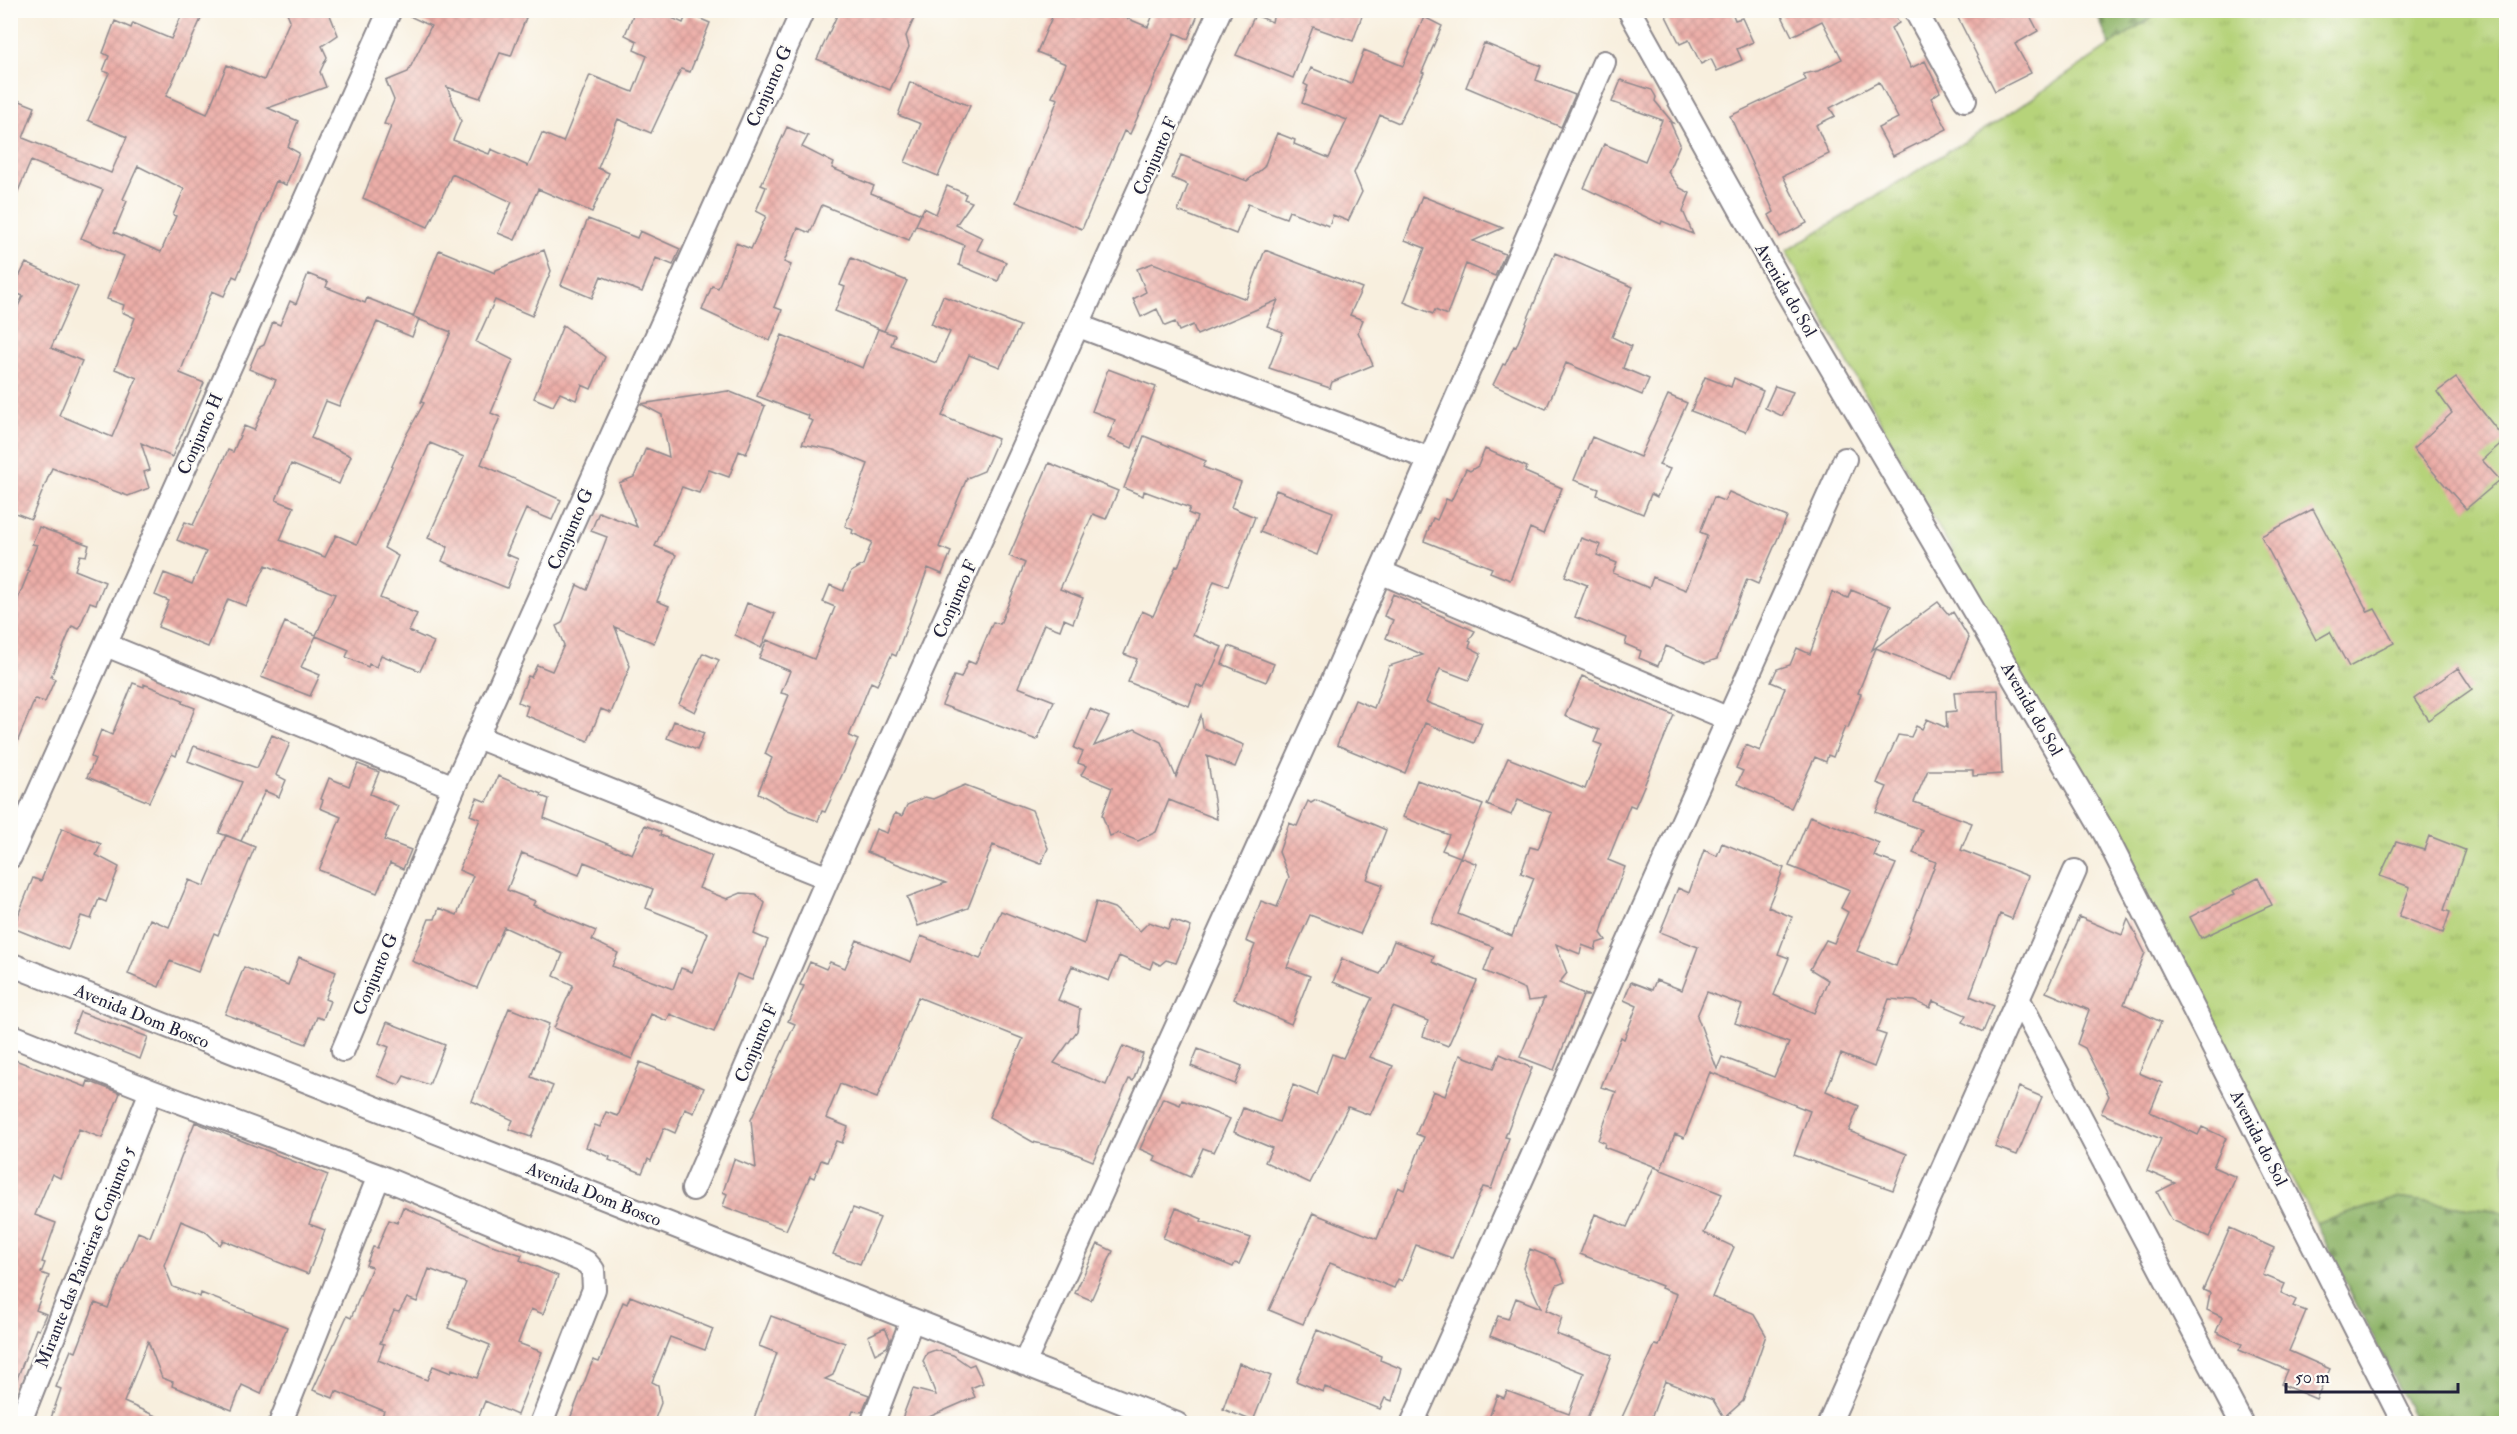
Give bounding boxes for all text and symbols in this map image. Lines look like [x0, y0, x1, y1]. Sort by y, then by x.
street label: Conjunto G [741, 42, 798, 131]
street label: Conjunto F [1128, 113, 1183, 199]
street label: Avenida do Sol [1749, 238, 1822, 342]
street label: Conjunto H [172, 390, 229, 478]
street label: Conjunto G [542, 485, 599, 574]
street label: Conjunto F [928, 556, 983, 642]
street label: Avenida do Sol [1995, 657, 2068, 761]
street label: Conjunto G [348, 930, 403, 1019]
street label: Avenida Dom Bosco [70, 979, 213, 1054]
street label: Conjunto F [730, 1000, 783, 1086]
street label: Avenida do Sol [2224, 1085, 2293, 1190]
street label: Mirante das Paineiras Conjunto 5 [30, 1143, 140, 1371]
street label: Avenida Dom Bosco [522, 1157, 665, 1232]
scale bar [2286, 1356, 2458, 1394]
text: 50 m [2295, 1366, 2330, 1389]

